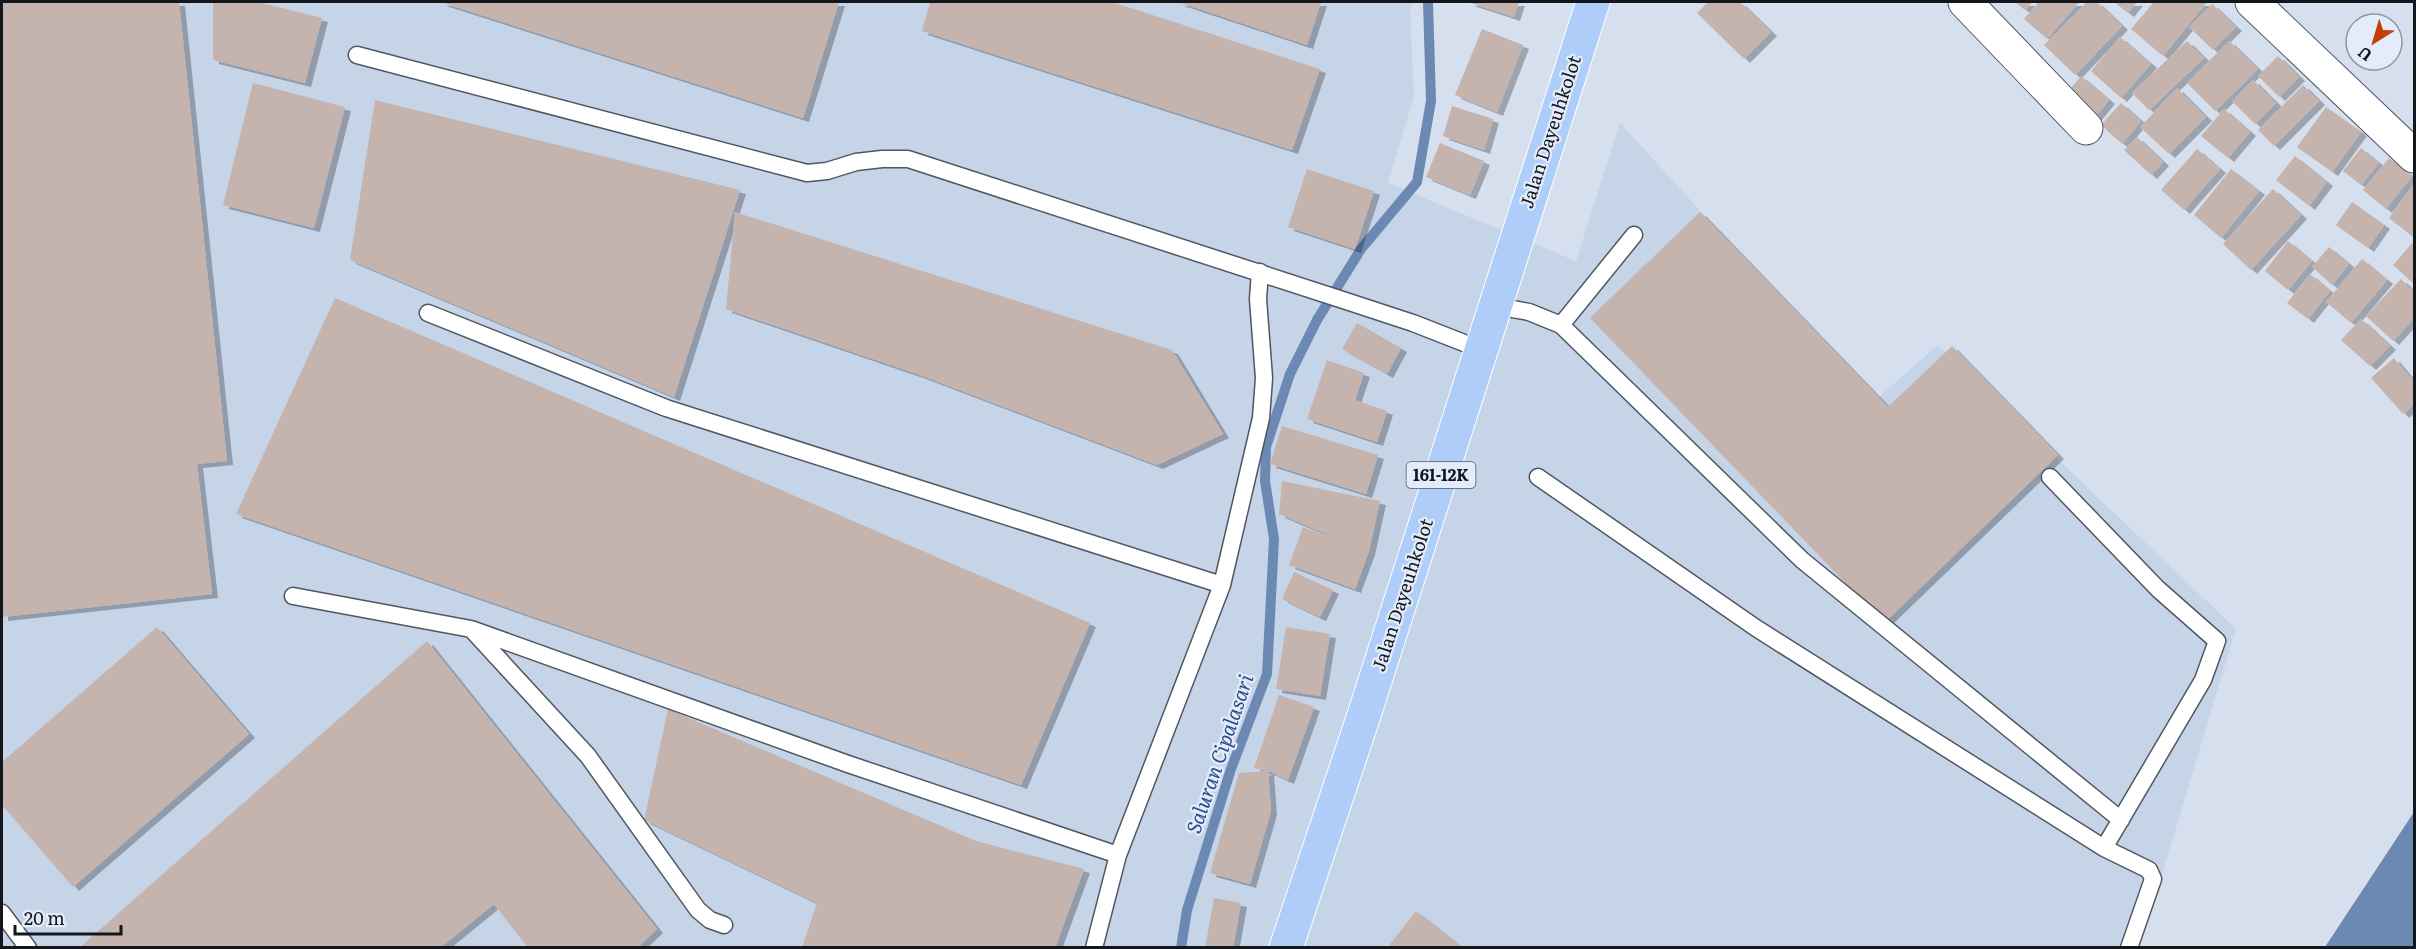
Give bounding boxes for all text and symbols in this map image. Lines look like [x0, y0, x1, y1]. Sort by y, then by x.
north arrow [2344, 12, 2404, 72]
text: U [2352, 41, 2377, 68]
street label: Jalan Dayeuhkolot [1512, 51, 1587, 212]
road number: 161-12K [1406, 462, 1476, 488]
street label: Jalan Dayeuhkolot [1364, 514, 1439, 675]
water label: Saluran Cipalasari [1177, 670, 1259, 837]
scale bar [15, 898, 122, 936]
text: 20 m [24, 904, 65, 931]

